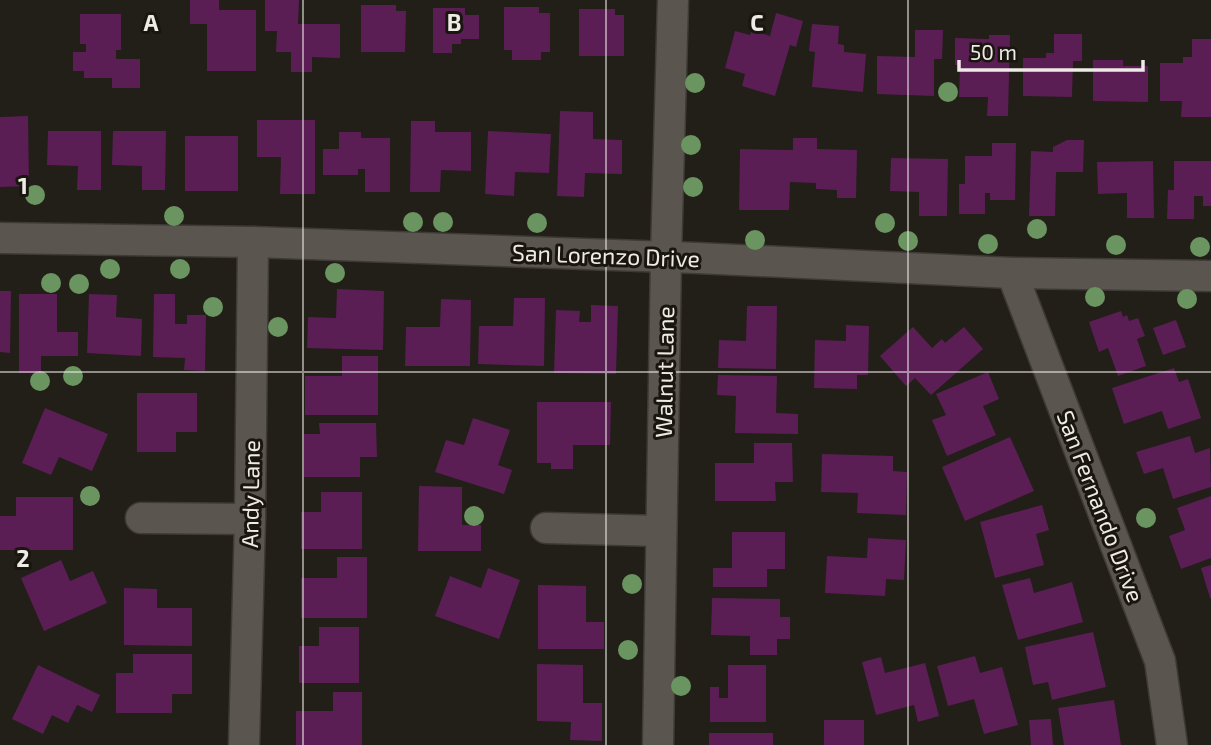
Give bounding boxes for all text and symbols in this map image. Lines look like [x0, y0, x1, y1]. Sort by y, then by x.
text: A [143, 8, 159, 36]
text: B [447, 8, 461, 36]
text: C [750, 8, 764, 36]
scale bar [959, 28, 1143, 72]
text: 50 m [970, 39, 1017, 64]
text: 1 [18, 171, 28, 199]
street label: San Lorenzo Drive [512, 238, 700, 272]
street label: Walnut Lane [649, 306, 679, 438]
street label: San Fernando Drive [1052, 406, 1150, 606]
street label: Andy Lane [235, 440, 265, 548]
text: 2 [16, 544, 30, 572]

